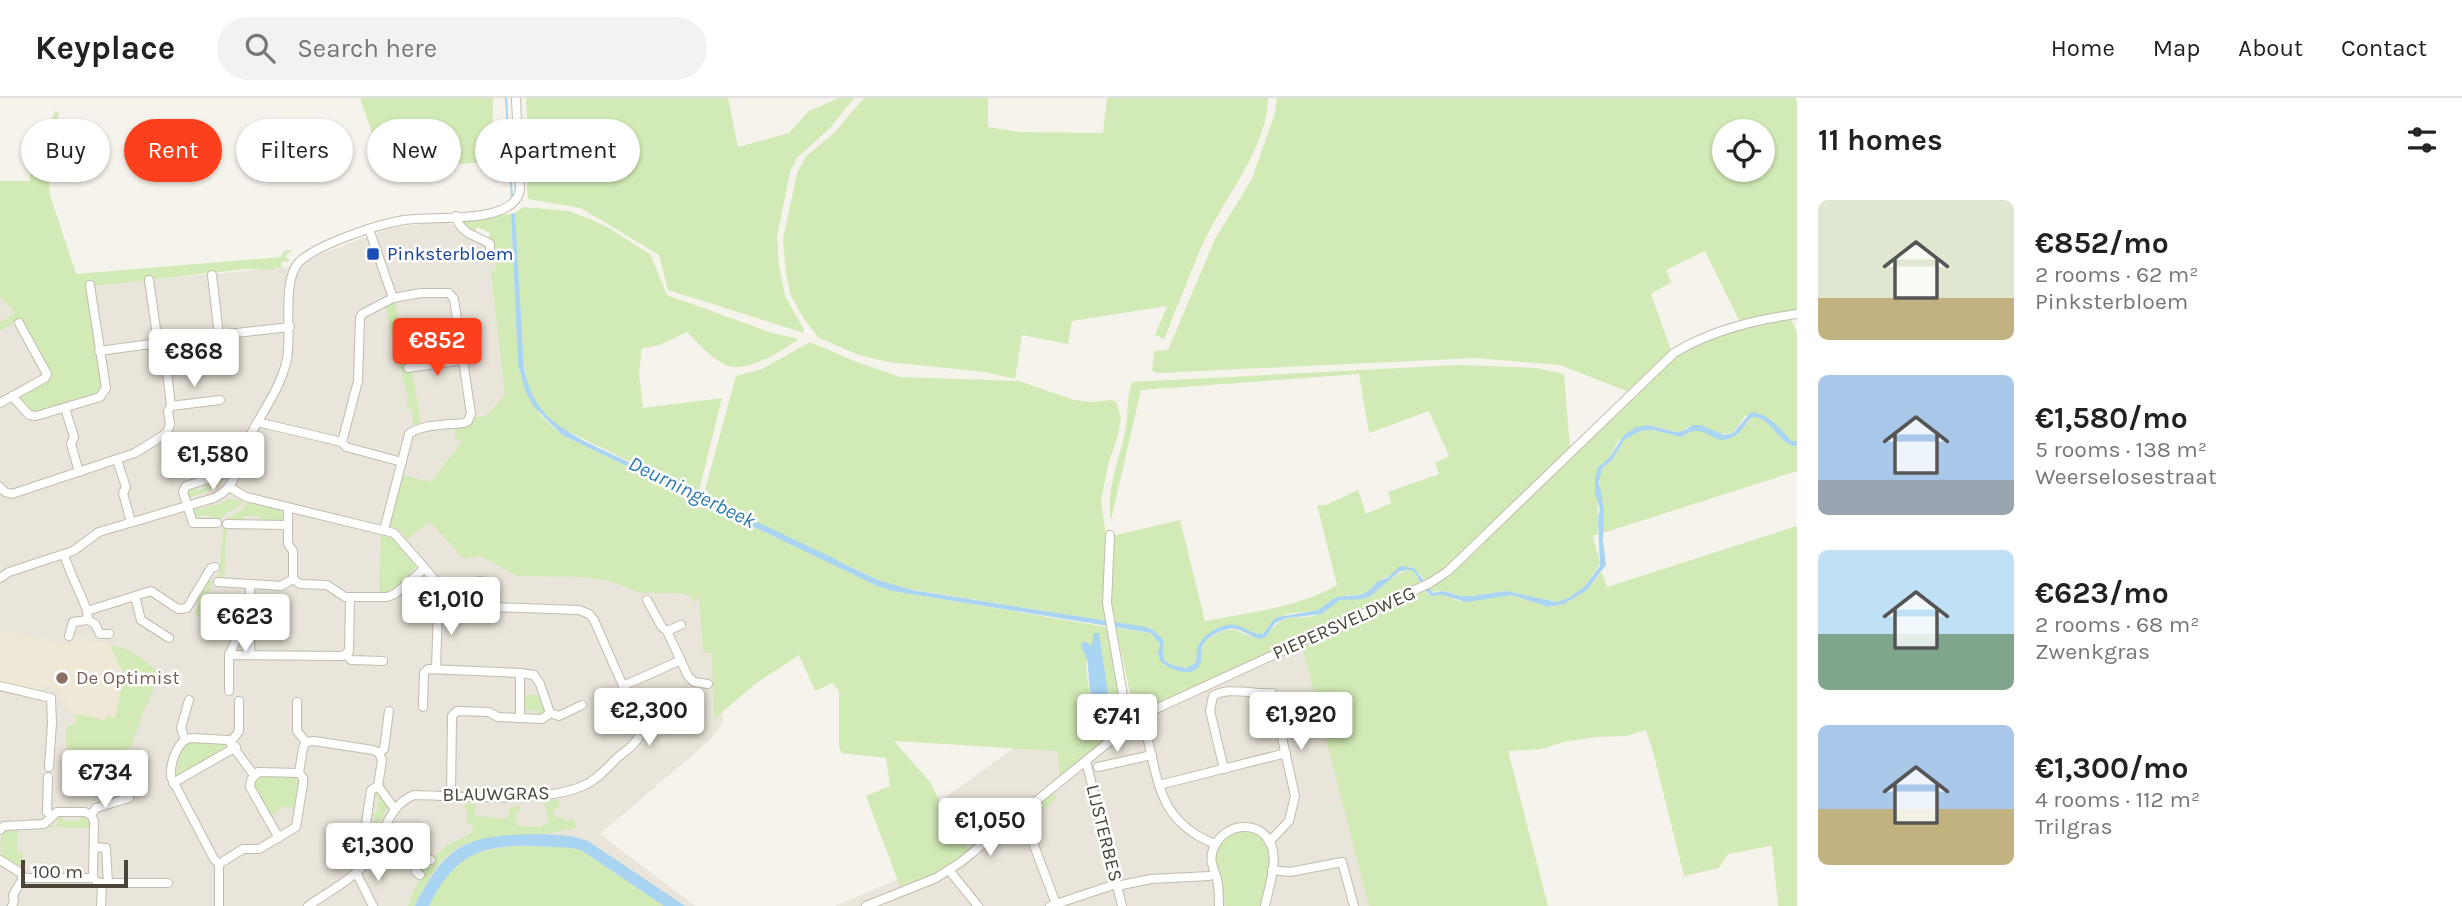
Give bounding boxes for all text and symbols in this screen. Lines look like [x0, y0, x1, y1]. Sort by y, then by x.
search box [217, 17, 707, 80]
text: Keyplace [35, 29, 175, 67]
icon: search [241, 29, 279, 67]
text: Search here [297, 33, 437, 64]
text: Home [2051, 34, 2115, 62]
text: Map [2153, 34, 2200, 62]
text: About [2238, 34, 2303, 62]
text: Contact [2341, 34, 2427, 62]
chip: Buy [21, 119, 110, 182]
chip: Rent [124, 119, 222, 182]
chip: Filters [236, 119, 353, 182]
chip: New [367, 119, 461, 182]
chip: Apartment [475, 119, 640, 182]
map controls [1712, 119, 1775, 182]
button: locate [1712, 119, 1775, 182]
icon: filters [2403, 121, 2441, 159]
text: 11 homes [1818, 122, 1943, 158]
text: €852/mo [2035, 225, 2169, 261]
icon: home [1874, 228, 1958, 312]
place label: Pinksterbloem [387, 243, 514, 265]
marker: Pinksterbloem [365, 246, 381, 262]
text: 2 rooms · 62 m² [2035, 261, 2199, 288]
text: Pinksterbloem [2035, 288, 2188, 315]
pin: €852 [396, 318, 478, 378]
text: €852 [409, 327, 465, 354]
pin: €868 [153, 330, 235, 389]
text: €868 [165, 338, 223, 365]
text: €1,580/mo [2035, 400, 2188, 436]
icon: home [1874, 403, 1958, 487]
pin: €1,580 [156, 432, 270, 492]
text: 5 rooms · 138 m² [2035, 436, 2207, 463]
text: €1,580 [177, 441, 249, 468]
water label: Deurningerbeek [625, 451, 760, 533]
text: Weerselosestraat [2035, 463, 2217, 490]
text: €623/mo [2035, 575, 2169, 611]
pin: €1,010 [394, 578, 508, 637]
icon: home [1874, 578, 1958, 662]
street label: PIEPERSVELDWEG [1269, 582, 1419, 664]
text: €1,010 [418, 586, 484, 613]
pin: €623 [204, 594, 286, 654]
text: €623 [217, 603, 273, 630]
text: 2 rooms · 68 m² [2035, 611, 2199, 638]
text: Zwenkgras [2035, 638, 2150, 665]
place label: De Optimist [76, 667, 180, 689]
marker: De Optimist [54, 670, 70, 686]
pin: €2,300 [592, 688, 706, 748]
pin: €1,920 [1244, 692, 1358, 752]
pin: €741 [1076, 694, 1158, 754]
text: €2,300 [610, 697, 688, 724]
text: €1,920 [1265, 701, 1337, 728]
text: €741 [1093, 703, 1141, 730]
pin: €734 [64, 750, 146, 810]
text: €1,300/mo [2035, 750, 2189, 786]
icon: home [1874, 753, 1958, 837]
text: €734 [78, 759, 132, 786]
street label: BLAUWGRAS [442, 782, 550, 806]
street label: LIJSTERBES [1081, 782, 1127, 884]
text: 4 rooms · 112 m² [2035, 786, 2200, 813]
pin: €1,050 [933, 798, 1047, 858]
text: €1,050 [954, 807, 1026, 834]
text: Trilgras [2035, 813, 2113, 840]
pin: €1,300 [321, 824, 435, 883]
text: €1,300 [342, 832, 414, 859]
scale bar [21, 857, 128, 889]
text: 100 m [32, 861, 83, 883]

